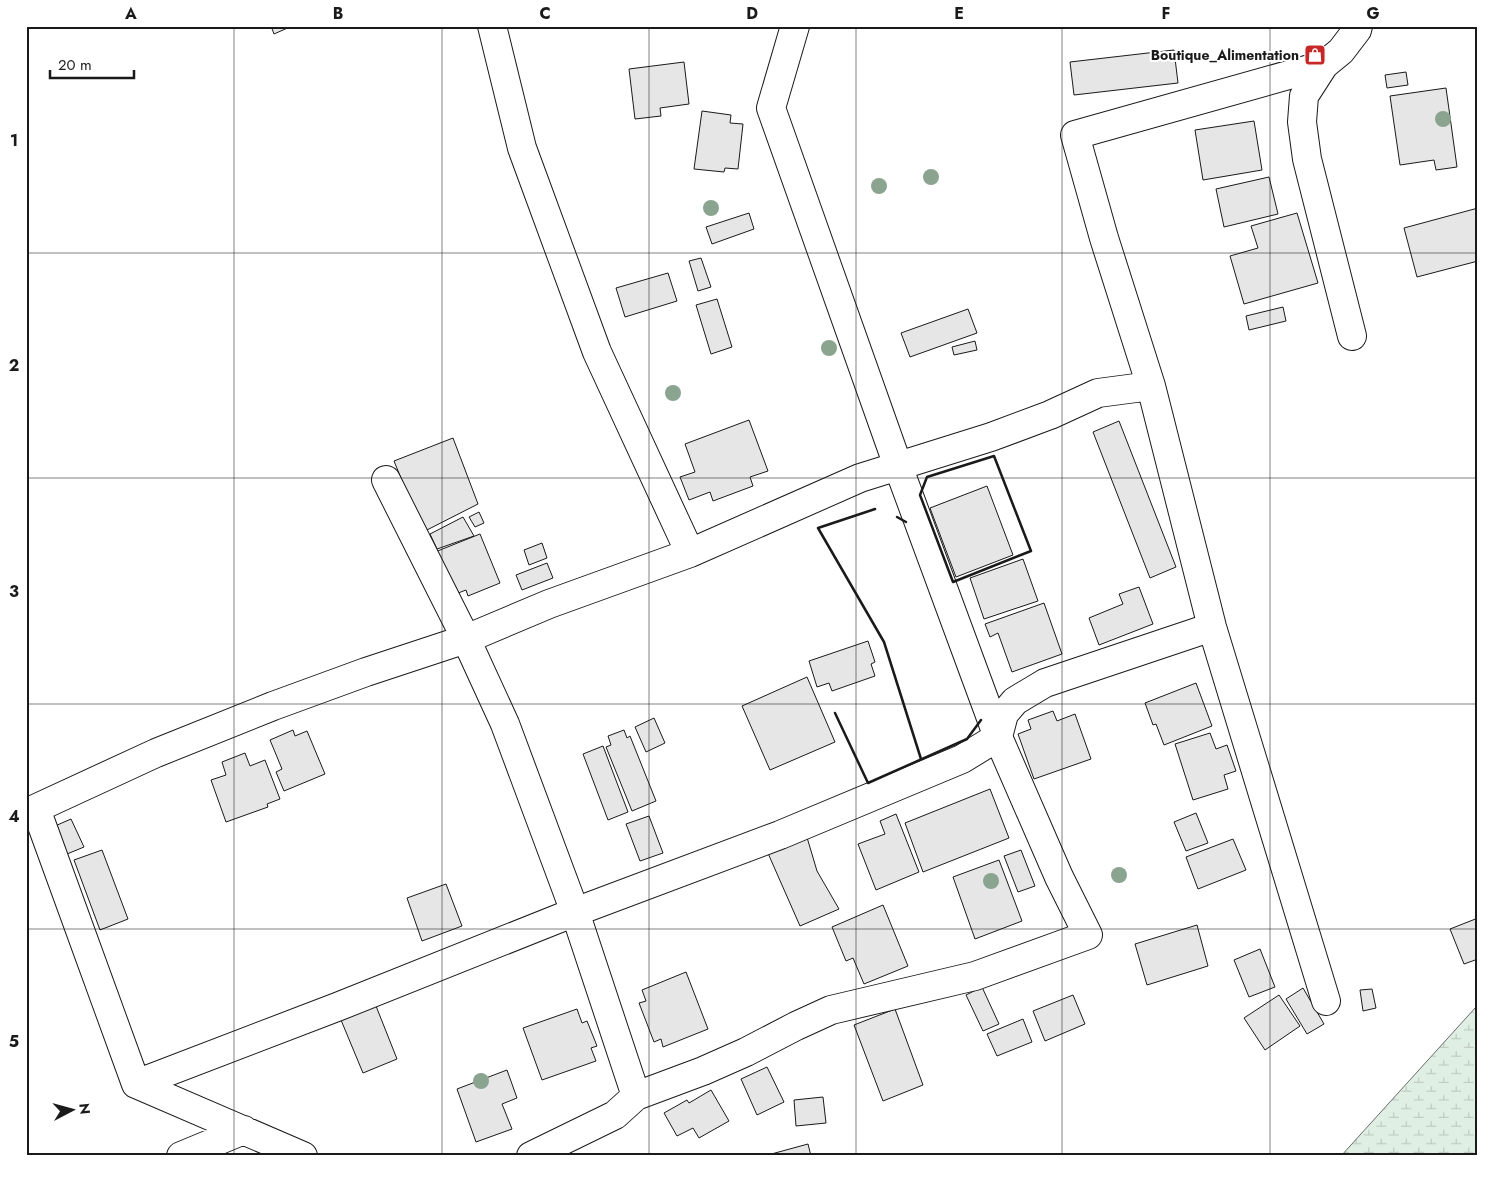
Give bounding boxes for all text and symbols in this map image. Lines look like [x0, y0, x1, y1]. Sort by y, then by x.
text: A [124, 2, 137, 25]
text: B [333, 2, 343, 25]
text: C [539, 2, 551, 25]
text: D [746, 2, 758, 25]
text: E [954, 2, 964, 25]
text: F [1162, 2, 1170, 25]
text: G [1366, 2, 1380, 25]
shop icon: Boutique_Alimentation [1303, 43, 1327, 67]
place label: Boutique_Alimentation [1151, 45, 1299, 65]
scale bar [50, 48, 134, 80]
text: 20 m [58, 54, 92, 76]
text: 1 [10, 129, 18, 152]
text: 2 [9, 354, 19, 377]
text: 3 [9, 580, 19, 603]
text: 4 [8, 805, 20, 828]
text: 5 [9, 1030, 19, 1053]
north arrow [48, 1084, 98, 1134]
text: N [74, 1102, 95, 1115]

